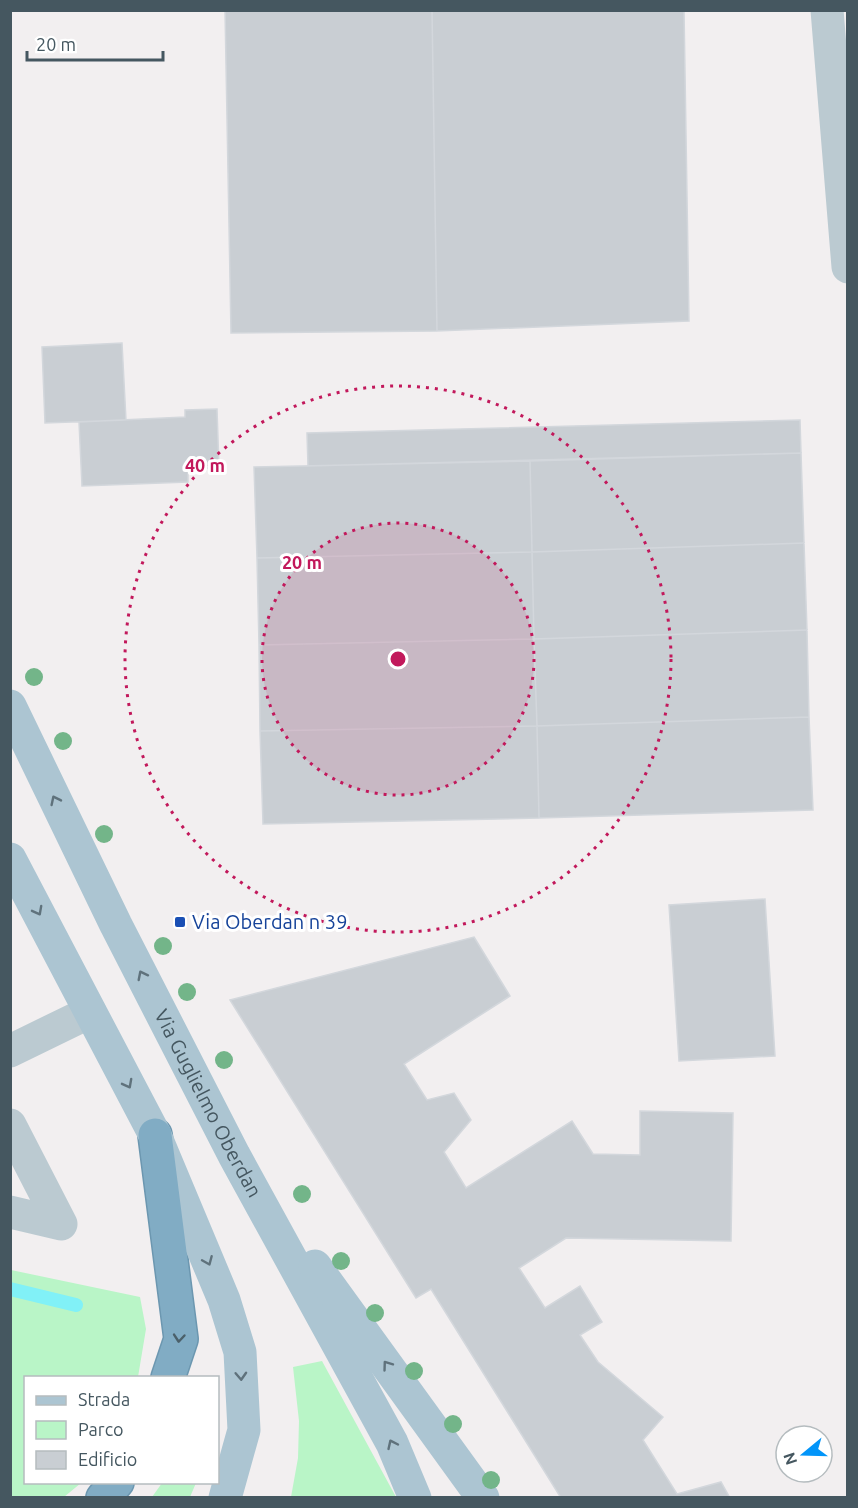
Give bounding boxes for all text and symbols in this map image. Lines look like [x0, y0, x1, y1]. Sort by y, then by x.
scale bar [27, 24, 164, 62]
text: 20 m [36, 34, 76, 54]
text: 40 m [185, 455, 225, 475]
text: 20 m [282, 552, 322, 572]
centre of rings [388, 649, 408, 669]
one-way arrow [51, 796, 63, 807]
one-way arrow [30, 905, 42, 916]
place label: Via Oberdan n 39 [192, 910, 347, 933]
marker: Via Oberdan n 39 [173, 915, 187, 929]
one-way arrow [138, 971, 149, 981]
street label: Via Guglielmo Oberdan [150, 1005, 267, 1201]
one-way arrow [121, 1077, 132, 1088]
one-way arrow [201, 1255, 213, 1266]
one-way arrow [173, 1333, 186, 1343]
one-way arrow [383, 1361, 394, 1372]
one-way arrow [235, 1372, 248, 1381]
legend [24, 1376, 219, 1484]
text: Strada [78, 1389, 130, 1409]
text: Parco [78, 1419, 124, 1439]
north arrow [774, 1424, 834, 1484]
one-way arrow [387, 1439, 399, 1450]
text: Edificio [78, 1449, 137, 1469]
text: N [779, 1450, 800, 1467]

